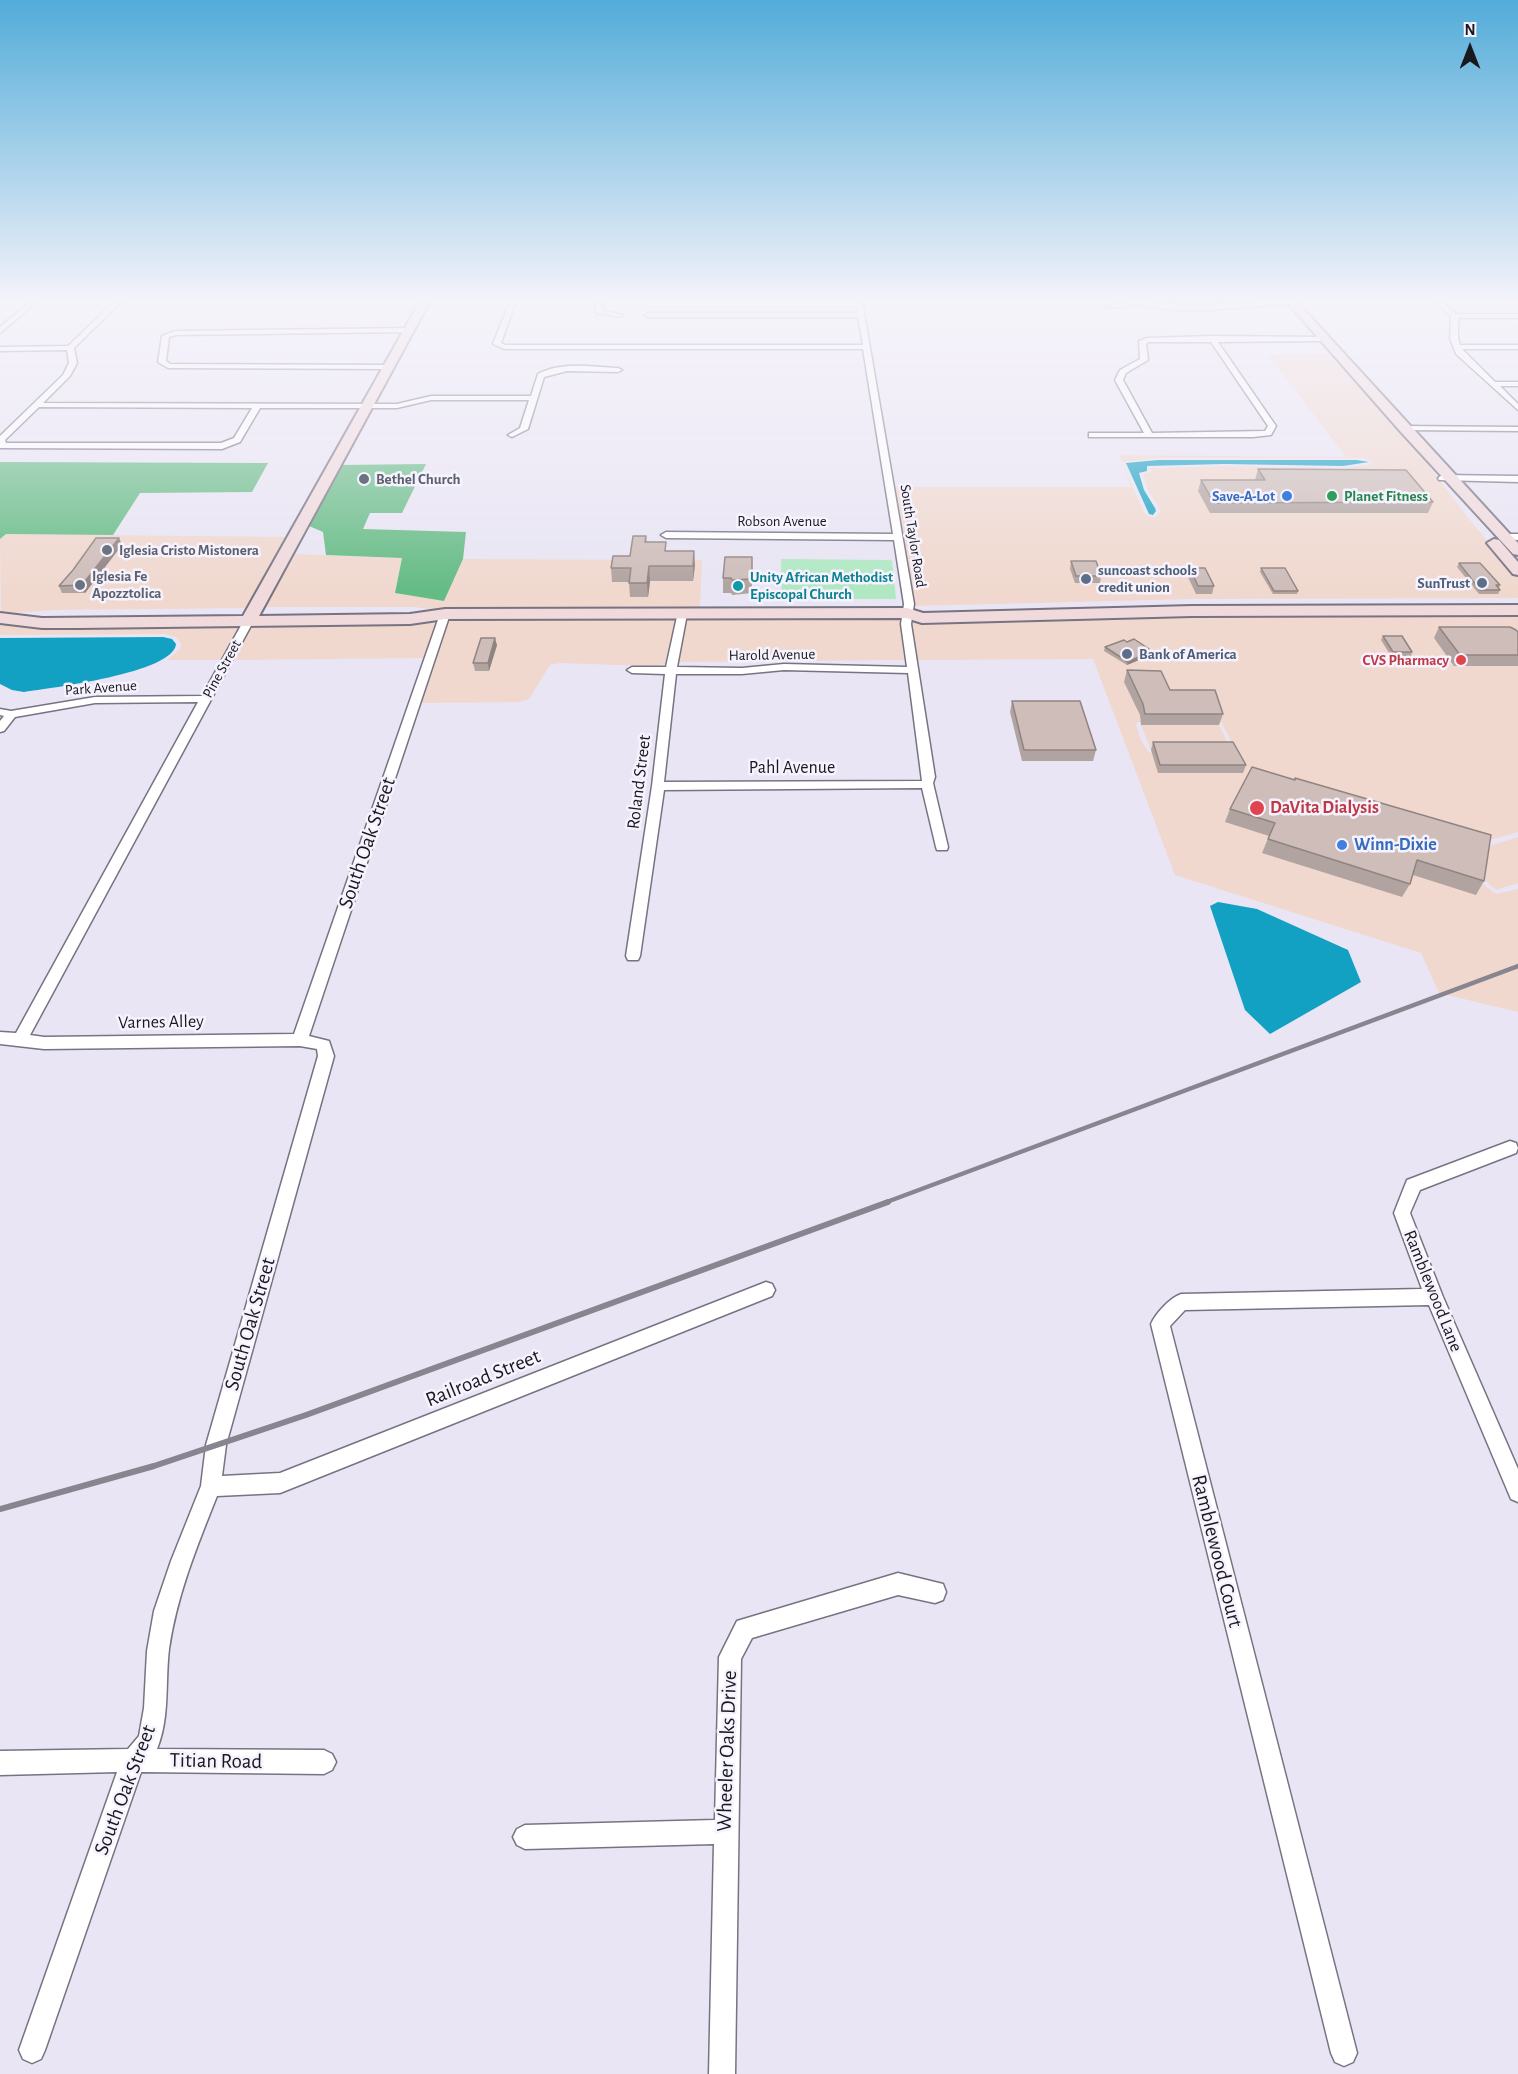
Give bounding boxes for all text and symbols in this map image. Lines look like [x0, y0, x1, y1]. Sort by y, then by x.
north arrow [1440, 18, 1500, 78]
text: N [1464, 22, 1476, 38]
place label: Bethel Church [376, 470, 460, 488]
marker: Bethel Church [357, 472, 371, 486]
street label: South Taylor Road [896, 483, 930, 589]
place label: Save-A-Lot [1212, 487, 1275, 505]
place label: Planet Fitness [1344, 487, 1428, 505]
marker: Save-A-Lot [1280, 489, 1294, 503]
marker: Planet Fitness [1325, 489, 1339, 503]
street label: Robson Avenue [737, 512, 827, 530]
place label: Iglesia Cristo Mistonera [119, 541, 259, 559]
marker: Iglesia Cristo Mistonera [100, 543, 114, 557]
place label: suncoast schools credit union [1098, 561, 1197, 596]
place label: Iglesia Fe Apozztolica [92, 567, 162, 602]
place label: Unity African Methodist Episcopal Church [750, 568, 893, 603]
marker: suncoast schools credit union [1079, 572, 1093, 586]
place label: SunTrust [1417, 574, 1470, 592]
marker: SunTrust [1475, 576, 1489, 590]
marker: Iglesia Fe Apozztolica [73, 578, 87, 592]
marker: Unity African Methodist Episcopal Church [731, 579, 745, 593]
street label: Pine Street [199, 637, 245, 701]
street label: Harold Avenue [729, 645, 815, 665]
place label: Bank of America [1139, 645, 1237, 663]
marker: Bank of America [1120, 647, 1134, 661]
place label: CVS Pharmacy [1362, 651, 1449, 669]
marker: CVS Pharmacy [1454, 653, 1468, 667]
street label: Park Avenue [64, 677, 138, 699]
street label: Roland Street [623, 734, 655, 830]
street label: Pahl Avenue [749, 757, 835, 779]
street label: South Oak Street [333, 774, 401, 912]
place label: DaVita Dialysis [1270, 797, 1379, 819]
marker: DaVita Dialysis [1248, 799, 1266, 817]
place label: Winn-Dixie [1354, 834, 1437, 856]
marker: Winn-Dixie [1335, 838, 1349, 852]
street label: Varnes Alley [118, 1010, 204, 1034]
street label: Ramblewood Lane [1399, 1227, 1467, 1355]
street label: South Oak Street [219, 1255, 281, 1393]
street label: Railroad Street [422, 1344, 544, 1412]
street label: Ramblewood Court [1186, 1472, 1248, 1630]
street label: Wheeler Oaks Drive [712, 1670, 742, 1832]
street label: South Oak Street [89, 1721, 161, 1859]
street label: Titian Road [169, 1748, 263, 1774]

